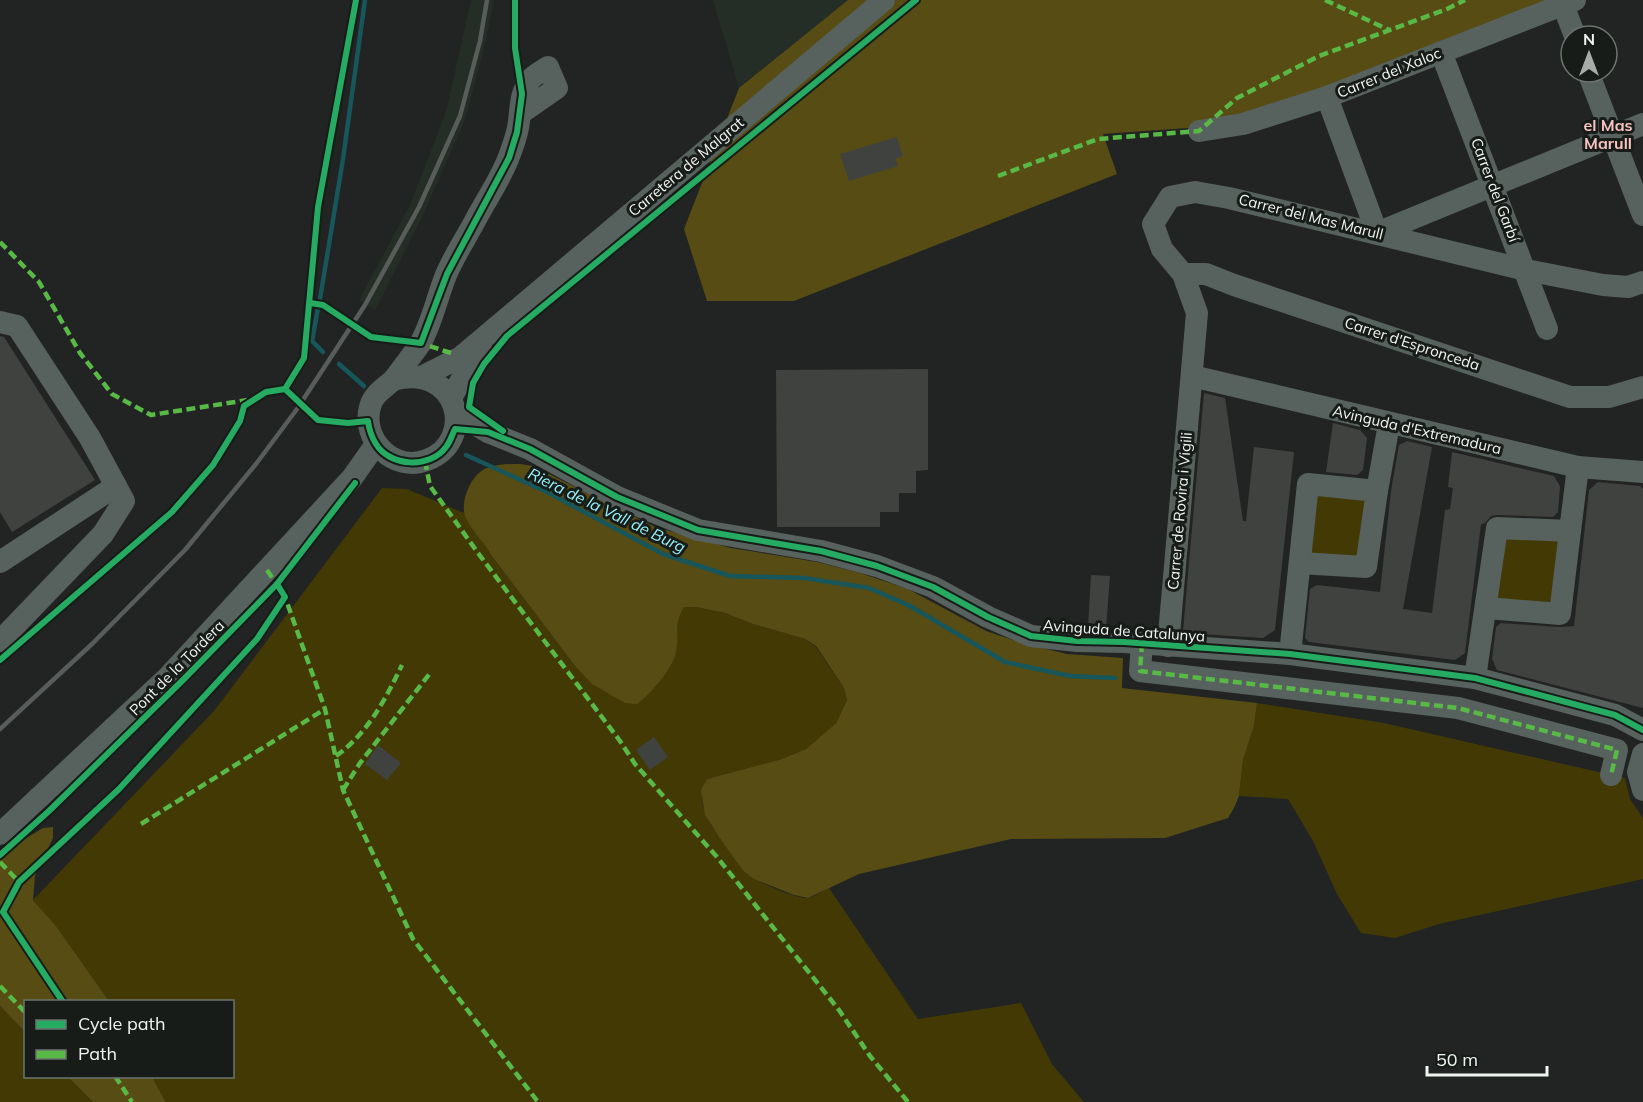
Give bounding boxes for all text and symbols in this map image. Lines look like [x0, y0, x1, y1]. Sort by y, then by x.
north arrow [1559, 24, 1619, 84]
text: N [1583, 29, 1595, 49]
street label: Carrer del Xaloc [1334, 43, 1444, 102]
street label: Carretera de Malgrat [624, 113, 747, 220]
district label: el Mas Marull [1583, 115, 1633, 153]
street label: Carrer del Garbí [1467, 135, 1525, 246]
street label: Carrer del Mas Marull [1237, 189, 1385, 244]
street label: Carrer d'Espronceda [1342, 313, 1482, 374]
street label: Avinguda d'Extremadura [1331, 401, 1503, 458]
street label: Carrer de Rovira i Vigili [1163, 431, 1196, 591]
water label: Riera de la Vall de Burg [525, 463, 689, 557]
street label: Avinguda de Catalunya [1042, 615, 1206, 646]
street label: Pont de la Tordera [125, 616, 228, 719]
legend [24, 1000, 234, 1078]
text: Cycle path [78, 1012, 165, 1035]
scale bar [1427, 1039, 1547, 1077]
text: Path [78, 1042, 117, 1065]
text: 50 m [1436, 1048, 1478, 1071]

